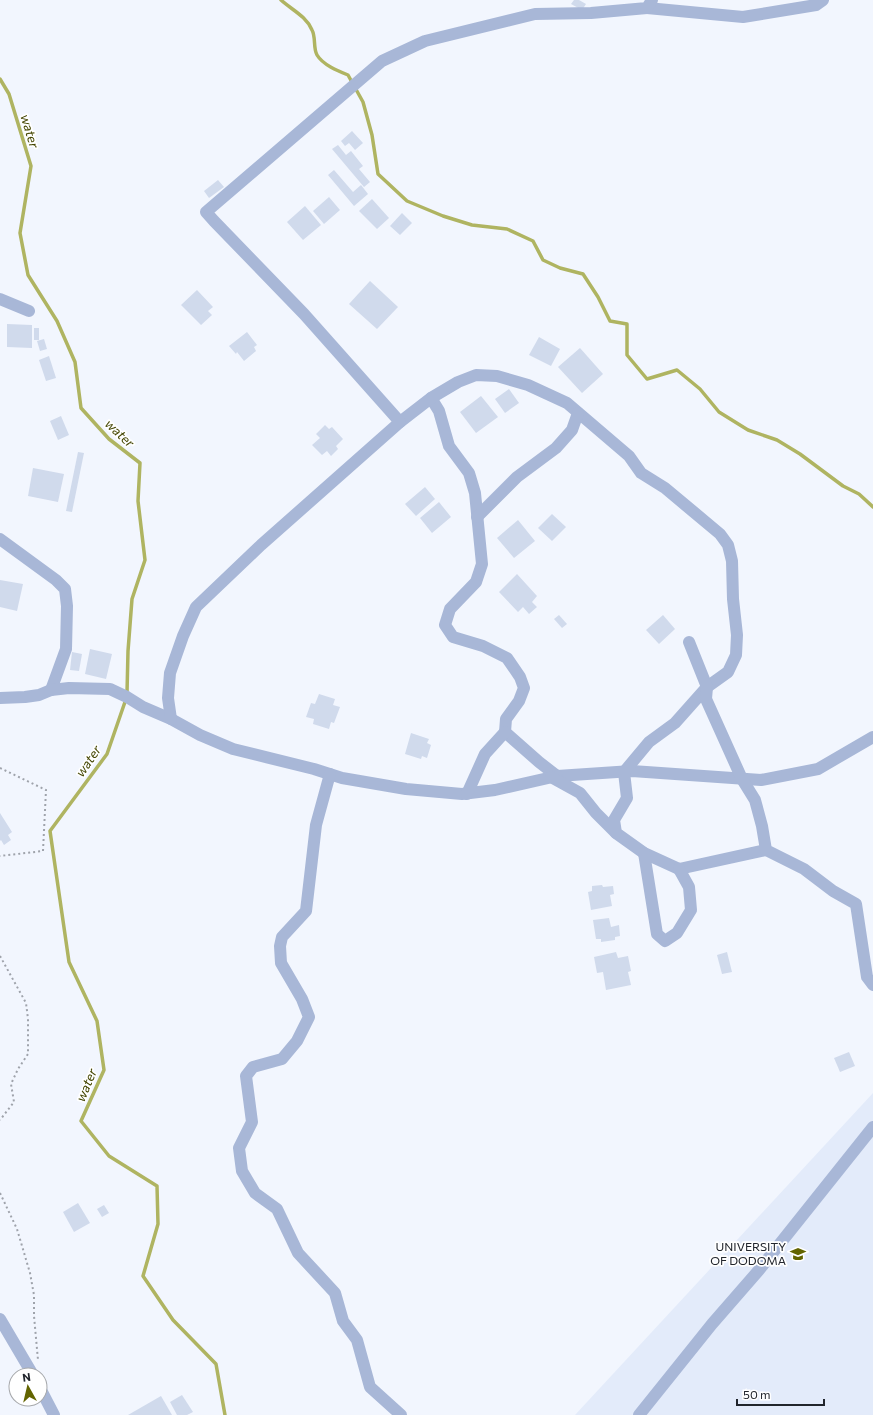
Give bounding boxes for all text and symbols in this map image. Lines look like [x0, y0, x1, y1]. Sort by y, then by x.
water label: water [17, 112, 43, 151]
water label: water [102, 415, 139, 451]
water label: water [72, 742, 105, 780]
water label: water [72, 1065, 100, 1104]
place label: UNIVERSITY OF DODOMA [710, 1239, 786, 1267]
school or university icon: UNIVERSITY OF DODOMA [789, 1245, 807, 1263]
north arrow [8, 1367, 48, 1407]
text: N [22, 1370, 32, 1384]
scale bar [737, 1381, 824, 1407]
text: 50 m [743, 1387, 771, 1401]

